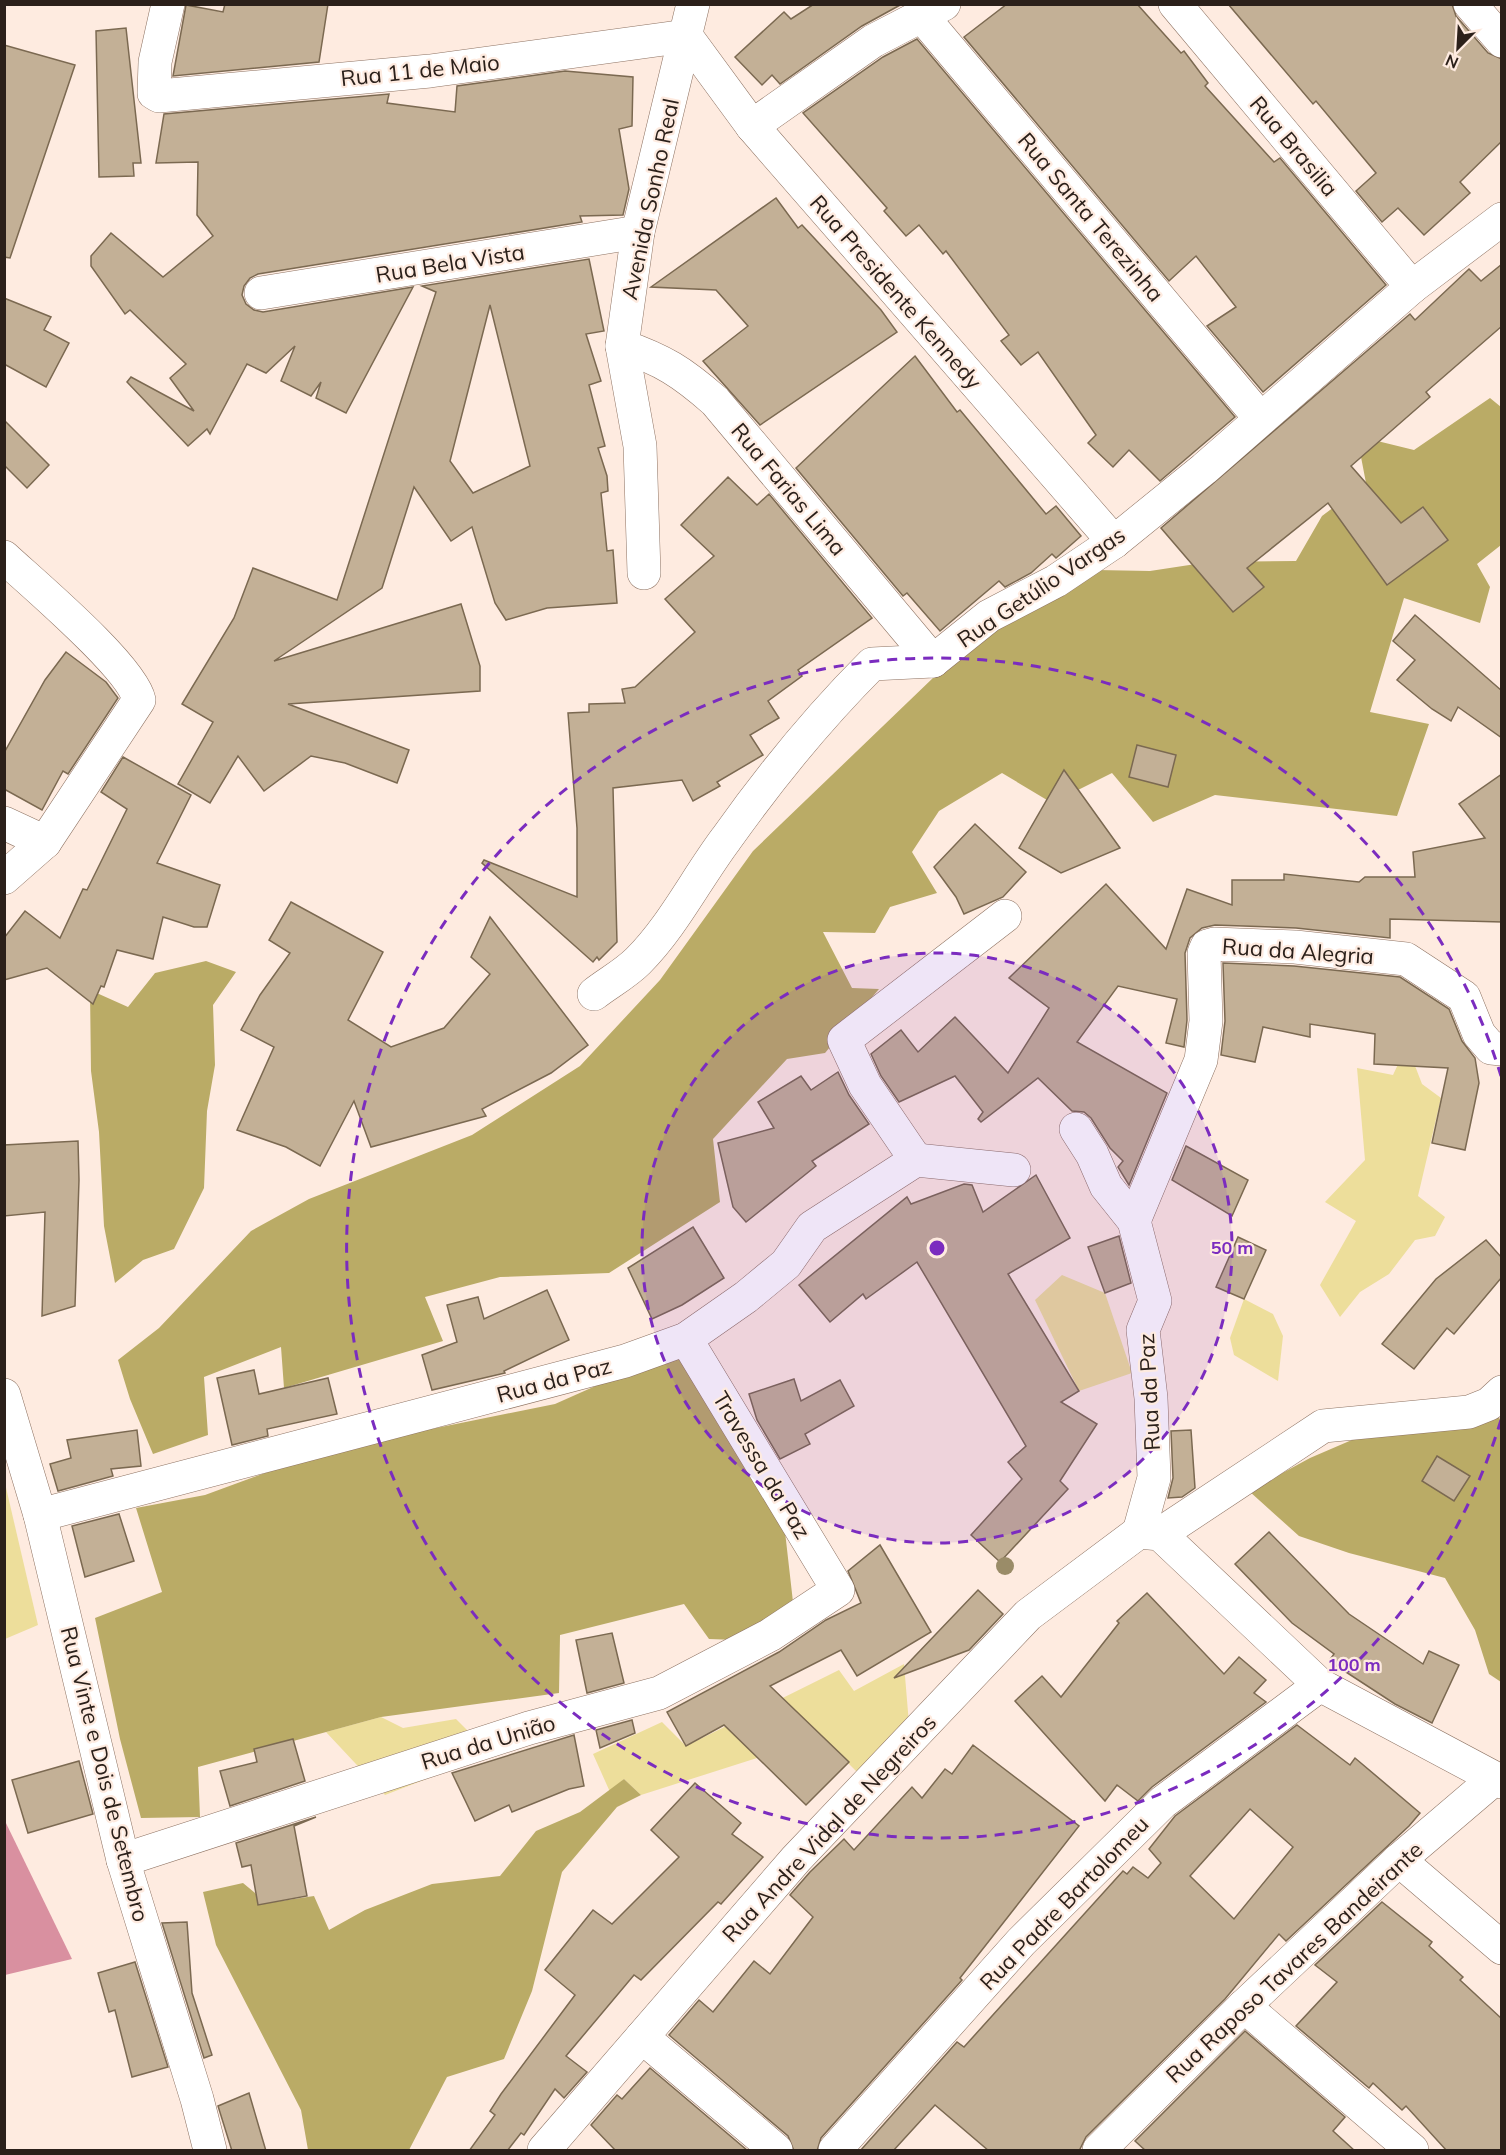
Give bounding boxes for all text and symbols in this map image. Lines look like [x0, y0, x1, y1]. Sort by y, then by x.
north arrow [1428, 18, 1488, 78]
street label: Rua 11 de Maio [339, 48, 501, 92]
text: N [1442, 50, 1461, 73]
street label: Rua Brasilia [1244, 90, 1344, 202]
street label: Avenida Sonho Real [615, 96, 685, 302]
street label: Rua Santa Terezinha [1012, 127, 1170, 307]
street label: Rua Presidente Kennedy [804, 189, 988, 395]
street label: Rua Bela Vista [374, 237, 526, 289]
street label: Rua Farias Lima [725, 417, 853, 561]
street label: Rua Getúlio Vargas [952, 520, 1130, 654]
street label: Rua da Alegria [1221, 932, 1375, 970]
text: 50 m [1211, 1236, 1253, 1259]
centre of rings [927, 1238, 947, 1258]
street label: Rua da Paz [1132, 1333, 1166, 1451]
street label: Rua da Paz [494, 1351, 614, 1409]
street label: Travessa da Paz [707, 1386, 817, 1544]
street label: Rua Vinte e Dois de Setembro [55, 1623, 155, 1925]
text: 100 m [1327, 1653, 1381, 1676]
street label: Rua da União [417, 1708, 559, 1776]
street label: Rua Andre Vidal de Negreiros [716, 1708, 942, 1948]
street label: Rua Padre Bartolomeu [974, 1810, 1154, 1996]
street label: Rua Raposo Tavares Bandeirante [1160, 1835, 1428, 2089]

